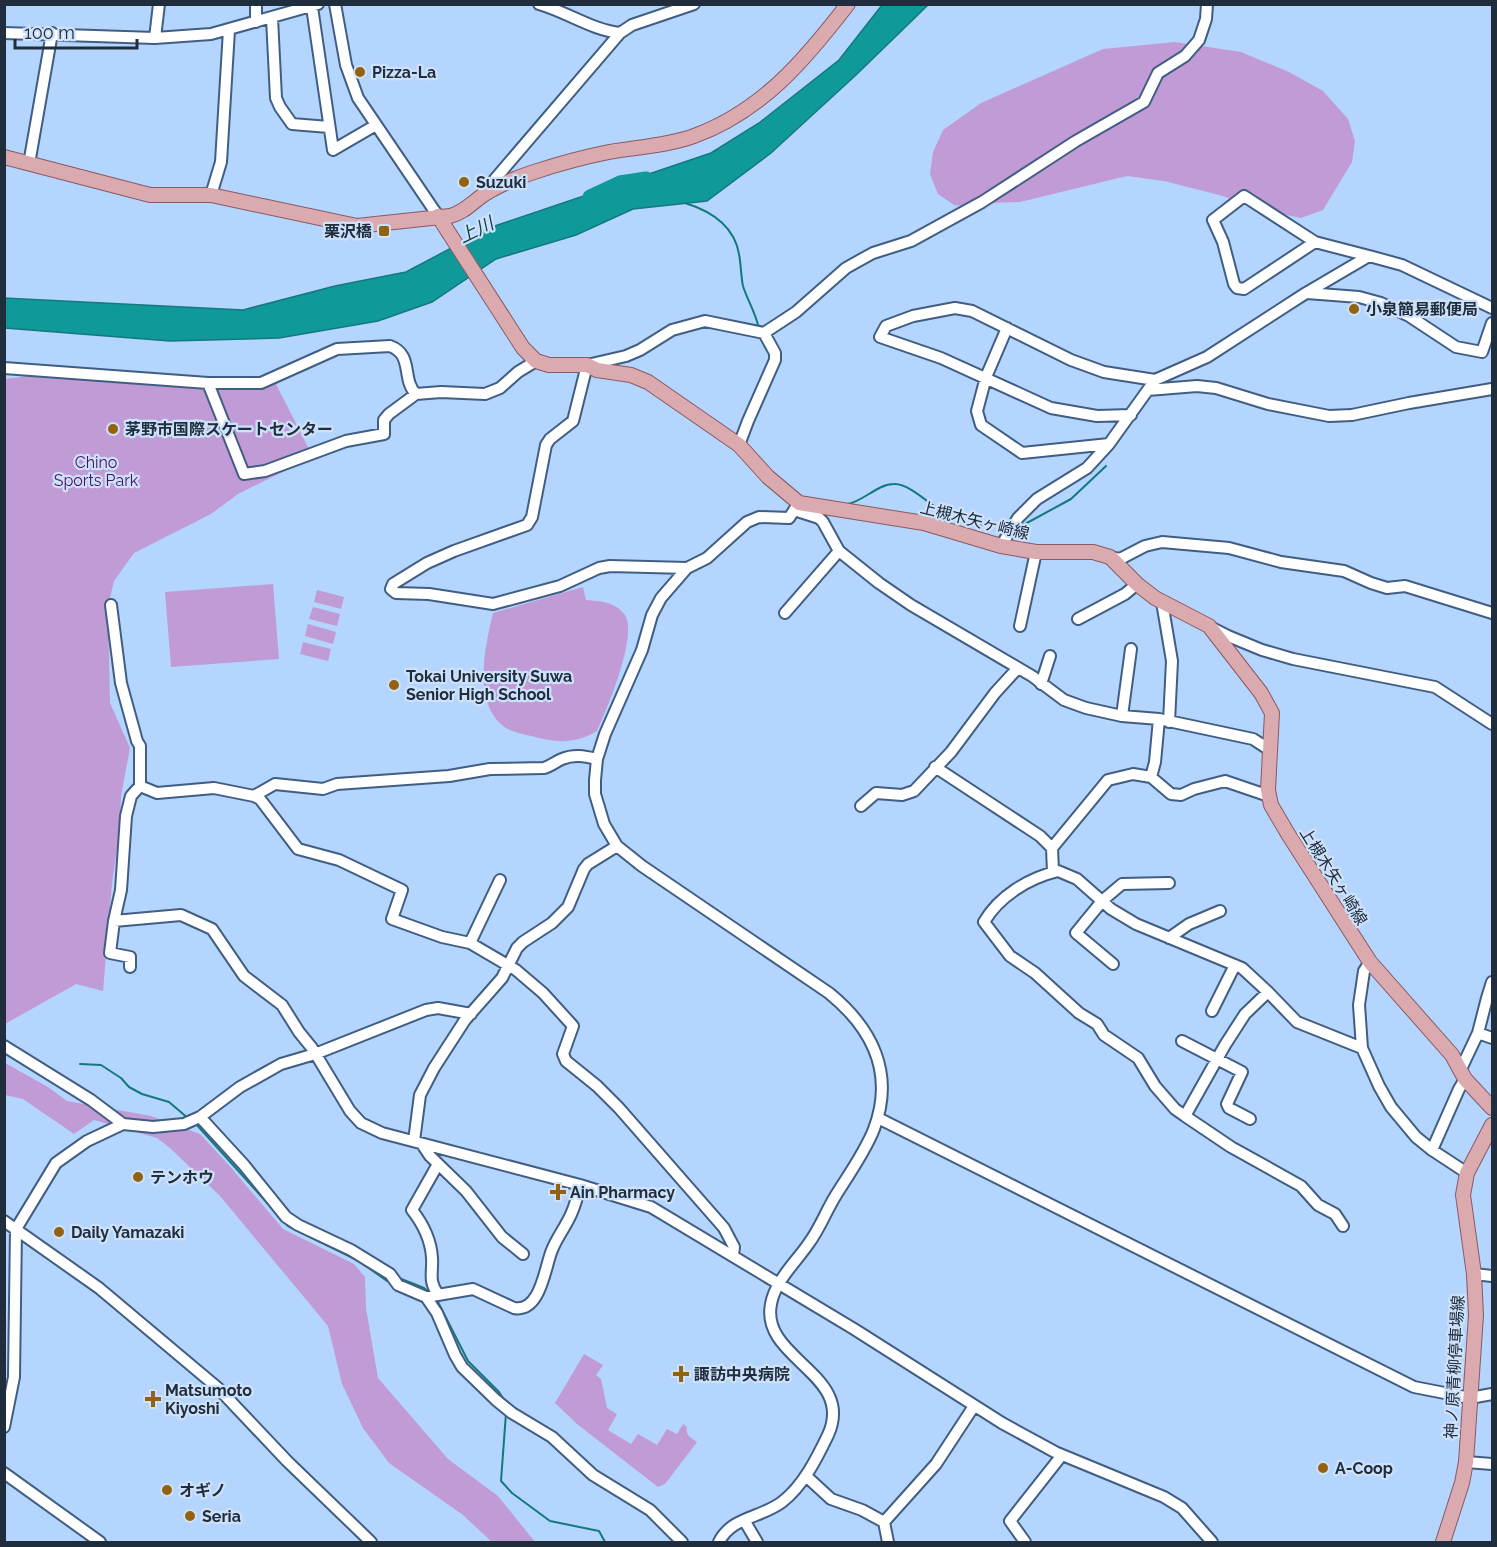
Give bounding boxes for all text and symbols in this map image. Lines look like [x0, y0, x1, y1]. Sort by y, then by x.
scale bar [15, 12, 136, 50]
text: 100 m [24, 22, 75, 43]
place label: Pizza-La [372, 63, 436, 82]
marker: Pizza-La [353, 65, 367, 79]
place label: Suzuki [476, 173, 526, 192]
marker: Suzuki [457, 175, 471, 189]
water label: 上川 [455, 211, 498, 247]
place label: 栗沢橋 [324, 222, 372, 241]
marker: 栗沢橋 [377, 224, 391, 238]
place label: 小泉簡易郵便局 [1366, 300, 1478, 319]
marker: 小泉簡易郵便局 [1347, 302, 1361, 316]
place label: 茅野市国際スケートセンター [125, 420, 333, 439]
marker: 茅野市国際スケートセンター [106, 422, 120, 436]
park label: Chino Sports Park [54, 453, 139, 490]
street label: 上槻木矢ヶ崎線 [918, 498, 1032, 543]
place label: Tokai University Suwa Senior High School [406, 667, 572, 704]
marker: Tokai University Suwa Senior High School [387, 678, 401, 692]
street label: 上槻木矢ヶ崎線 [1296, 824, 1371, 929]
place label: テンホウ [150, 1168, 214, 1187]
marker: テンホウ [131, 1170, 145, 1184]
place label: Ain Pharmacy [570, 1183, 675, 1202]
marker: Ain Pharmacy [551, 1185, 565, 1199]
place label: Daily Yamazaki [71, 1223, 184, 1242]
marker: Daily Yamazaki [52, 1225, 66, 1239]
street label: 神ノ原青柳停車場線 [1441, 1295, 1468, 1439]
marker: 諏訪中央病院 [672, 1365, 690, 1383]
place label: 諏訪中央病院 [694, 1365, 790, 1384]
place label: Matsumoto Kiyoshi [165, 1381, 252, 1418]
marker: Matsumoto Kiyoshi [146, 1392, 160, 1406]
place label: A-Coop [1335, 1459, 1393, 1478]
marker: A-Coop [1316, 1461, 1330, 1475]
place label: オギノ [179, 1481, 226, 1500]
marker: オギノ [160, 1483, 174, 1497]
place label: Seria [202, 1507, 241, 1526]
marker: Seria [183, 1509, 197, 1523]

